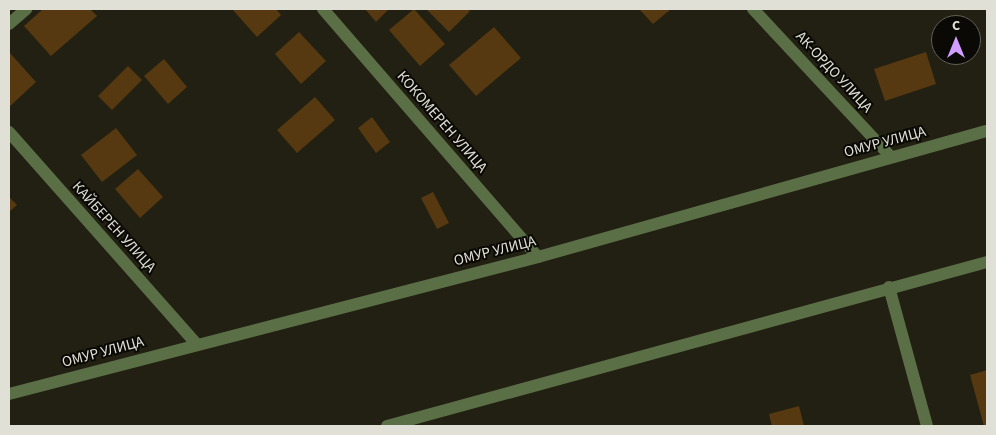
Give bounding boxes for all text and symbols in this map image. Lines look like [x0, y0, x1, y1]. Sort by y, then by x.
north arrow [931, 15, 981, 65]
text: С [952, 16, 960, 36]
street label: АК-ОРДО УЛИЦА [792, 28, 876, 116]
street label: КОКОМЕРЕН УЛИЦА [393, 67, 491, 177]
street label: ОМУР УЛИЦА [842, 122, 928, 162]
street label: КАЙБЕРЕН УЛИЦА [68, 178, 160, 276]
street label: ОМУР УЛИЦА [452, 232, 538, 270]
street label: ОМУР УЛИЦА [60, 332, 146, 372]

